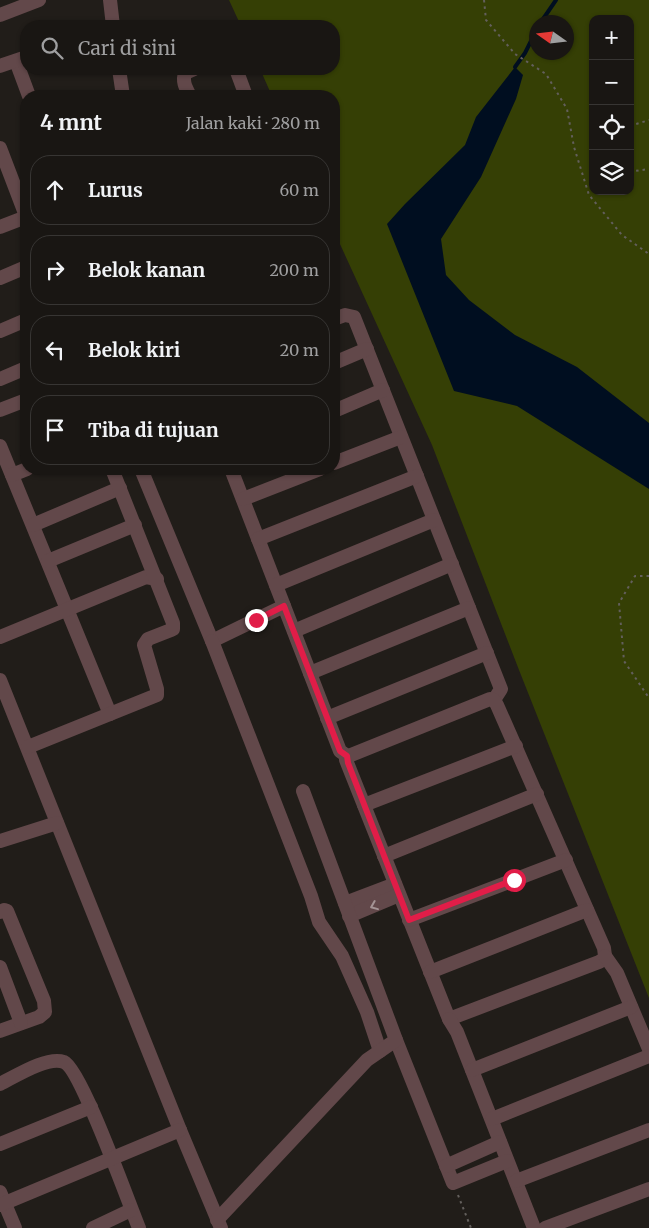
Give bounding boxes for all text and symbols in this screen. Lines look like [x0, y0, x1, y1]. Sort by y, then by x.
north arrow [529, 15, 574, 60]
map controls [589, 15, 634, 195]
button: + [589, 15, 634, 60]
search box [20, 20, 340, 75]
icon: search [38, 34, 66, 62]
text: Cari di sini [78, 36, 176, 60]
button: − [589, 60, 634, 105]
button: locate [589, 105, 634, 150]
text: 4 mnt [40, 109, 102, 136]
text: Jalan kaki · 280 m [186, 113, 320, 133]
button: layers [589, 150, 634, 195]
icon: ahead [41, 176, 69, 204]
text: Lurus [88, 178, 143, 202]
text: 60 m [279, 180, 319, 200]
icon: right [41, 256, 69, 284]
text: Belok kanan [88, 258, 205, 282]
text: 200 m [269, 260, 319, 280]
icon: left [41, 336, 69, 364]
text: Belok kiri [88, 338, 180, 362]
text: 20 m [280, 340, 319, 360]
icon: arrive [41, 416, 69, 444]
text: Tiba di tujuan [88, 418, 219, 442]
route end [245, 609, 268, 632]
route start [503, 869, 526, 892]
one-way arrow [371, 900, 379, 910]

